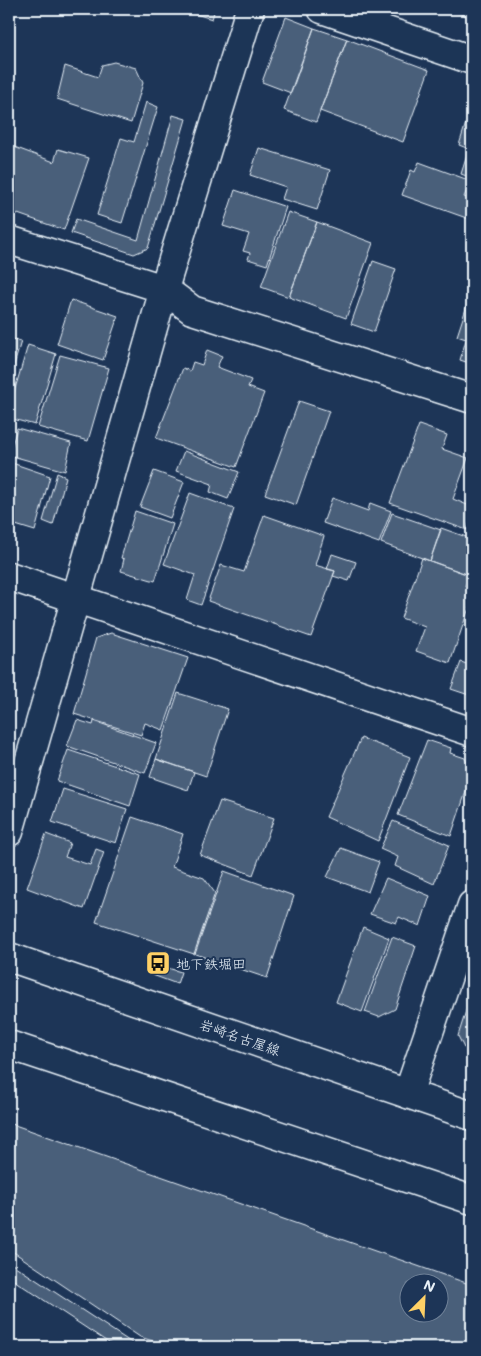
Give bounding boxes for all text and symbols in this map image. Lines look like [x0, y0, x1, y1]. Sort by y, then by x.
bus stop icon: 地下鉄堀田 [145, 950, 171, 976]
place label: 地下鉄堀田 [176, 954, 246, 973]
street label: 岩崎名古屋線 [197, 1014, 283, 1060]
north arrow [398, 1274, 448, 1324]
text: N [421, 1275, 438, 1297]

